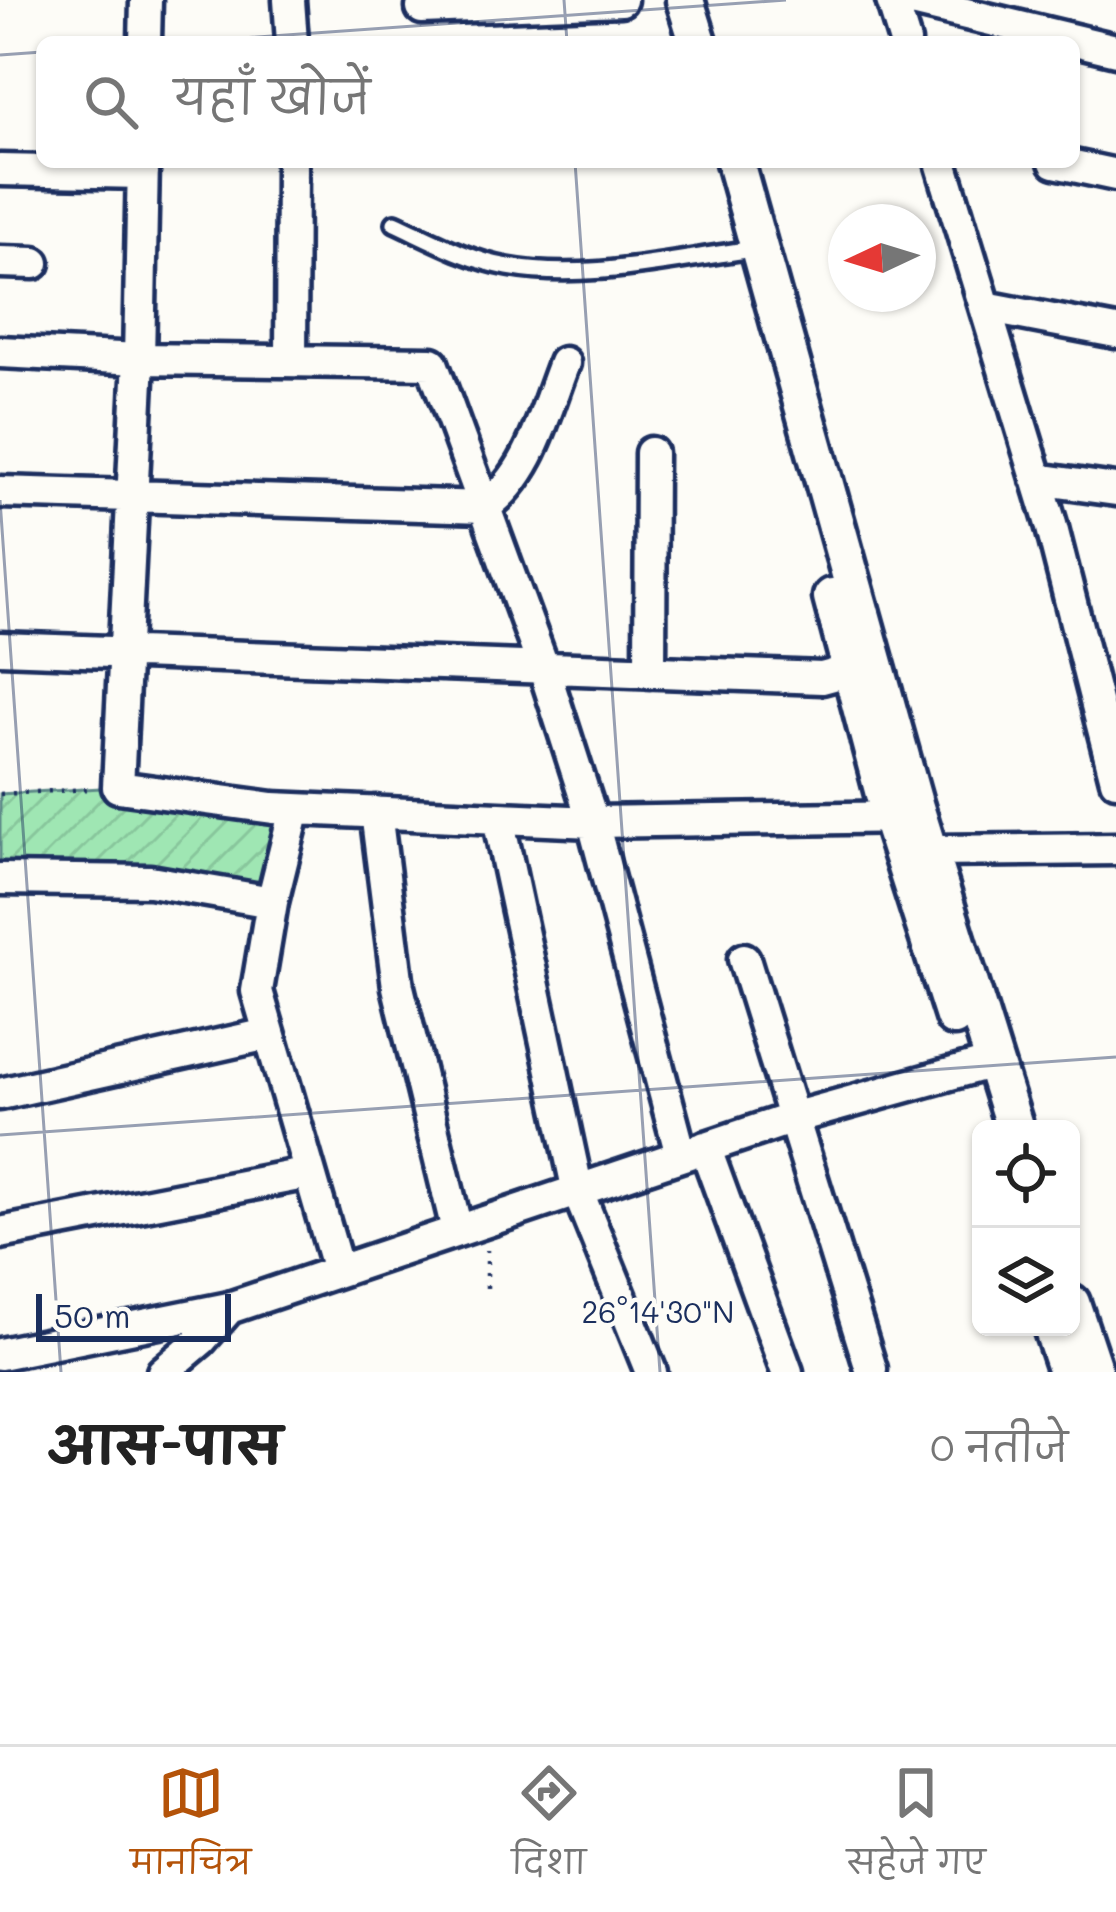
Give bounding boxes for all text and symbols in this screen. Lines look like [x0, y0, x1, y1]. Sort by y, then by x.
search box [36, 36, 1080, 168]
text: यहाँ खोजें [174, 67, 370, 125]
icon: search [78, 69, 144, 135]
north arrow [828, 204, 936, 312]
map controls [972, 1120, 1080, 1336]
button: locate [972, 1120, 1080, 1228]
button: layers [972, 1228, 1080, 1336]
scale bar [36, 1288, 231, 1341]
text: 26°14'30"N [582, 1291, 734, 1331]
text: 50 m [54, 1293, 130, 1336]
text: आस-पास [48, 1410, 282, 1477]
text: 0 नतीजे [930, 1420, 1068, 1471]
tab: मानचित्र [130, 1760, 251, 1899]
tab: दिशा [511, 1760, 586, 1899]
tab: सहेजे गए [847, 1760, 986, 1899]

